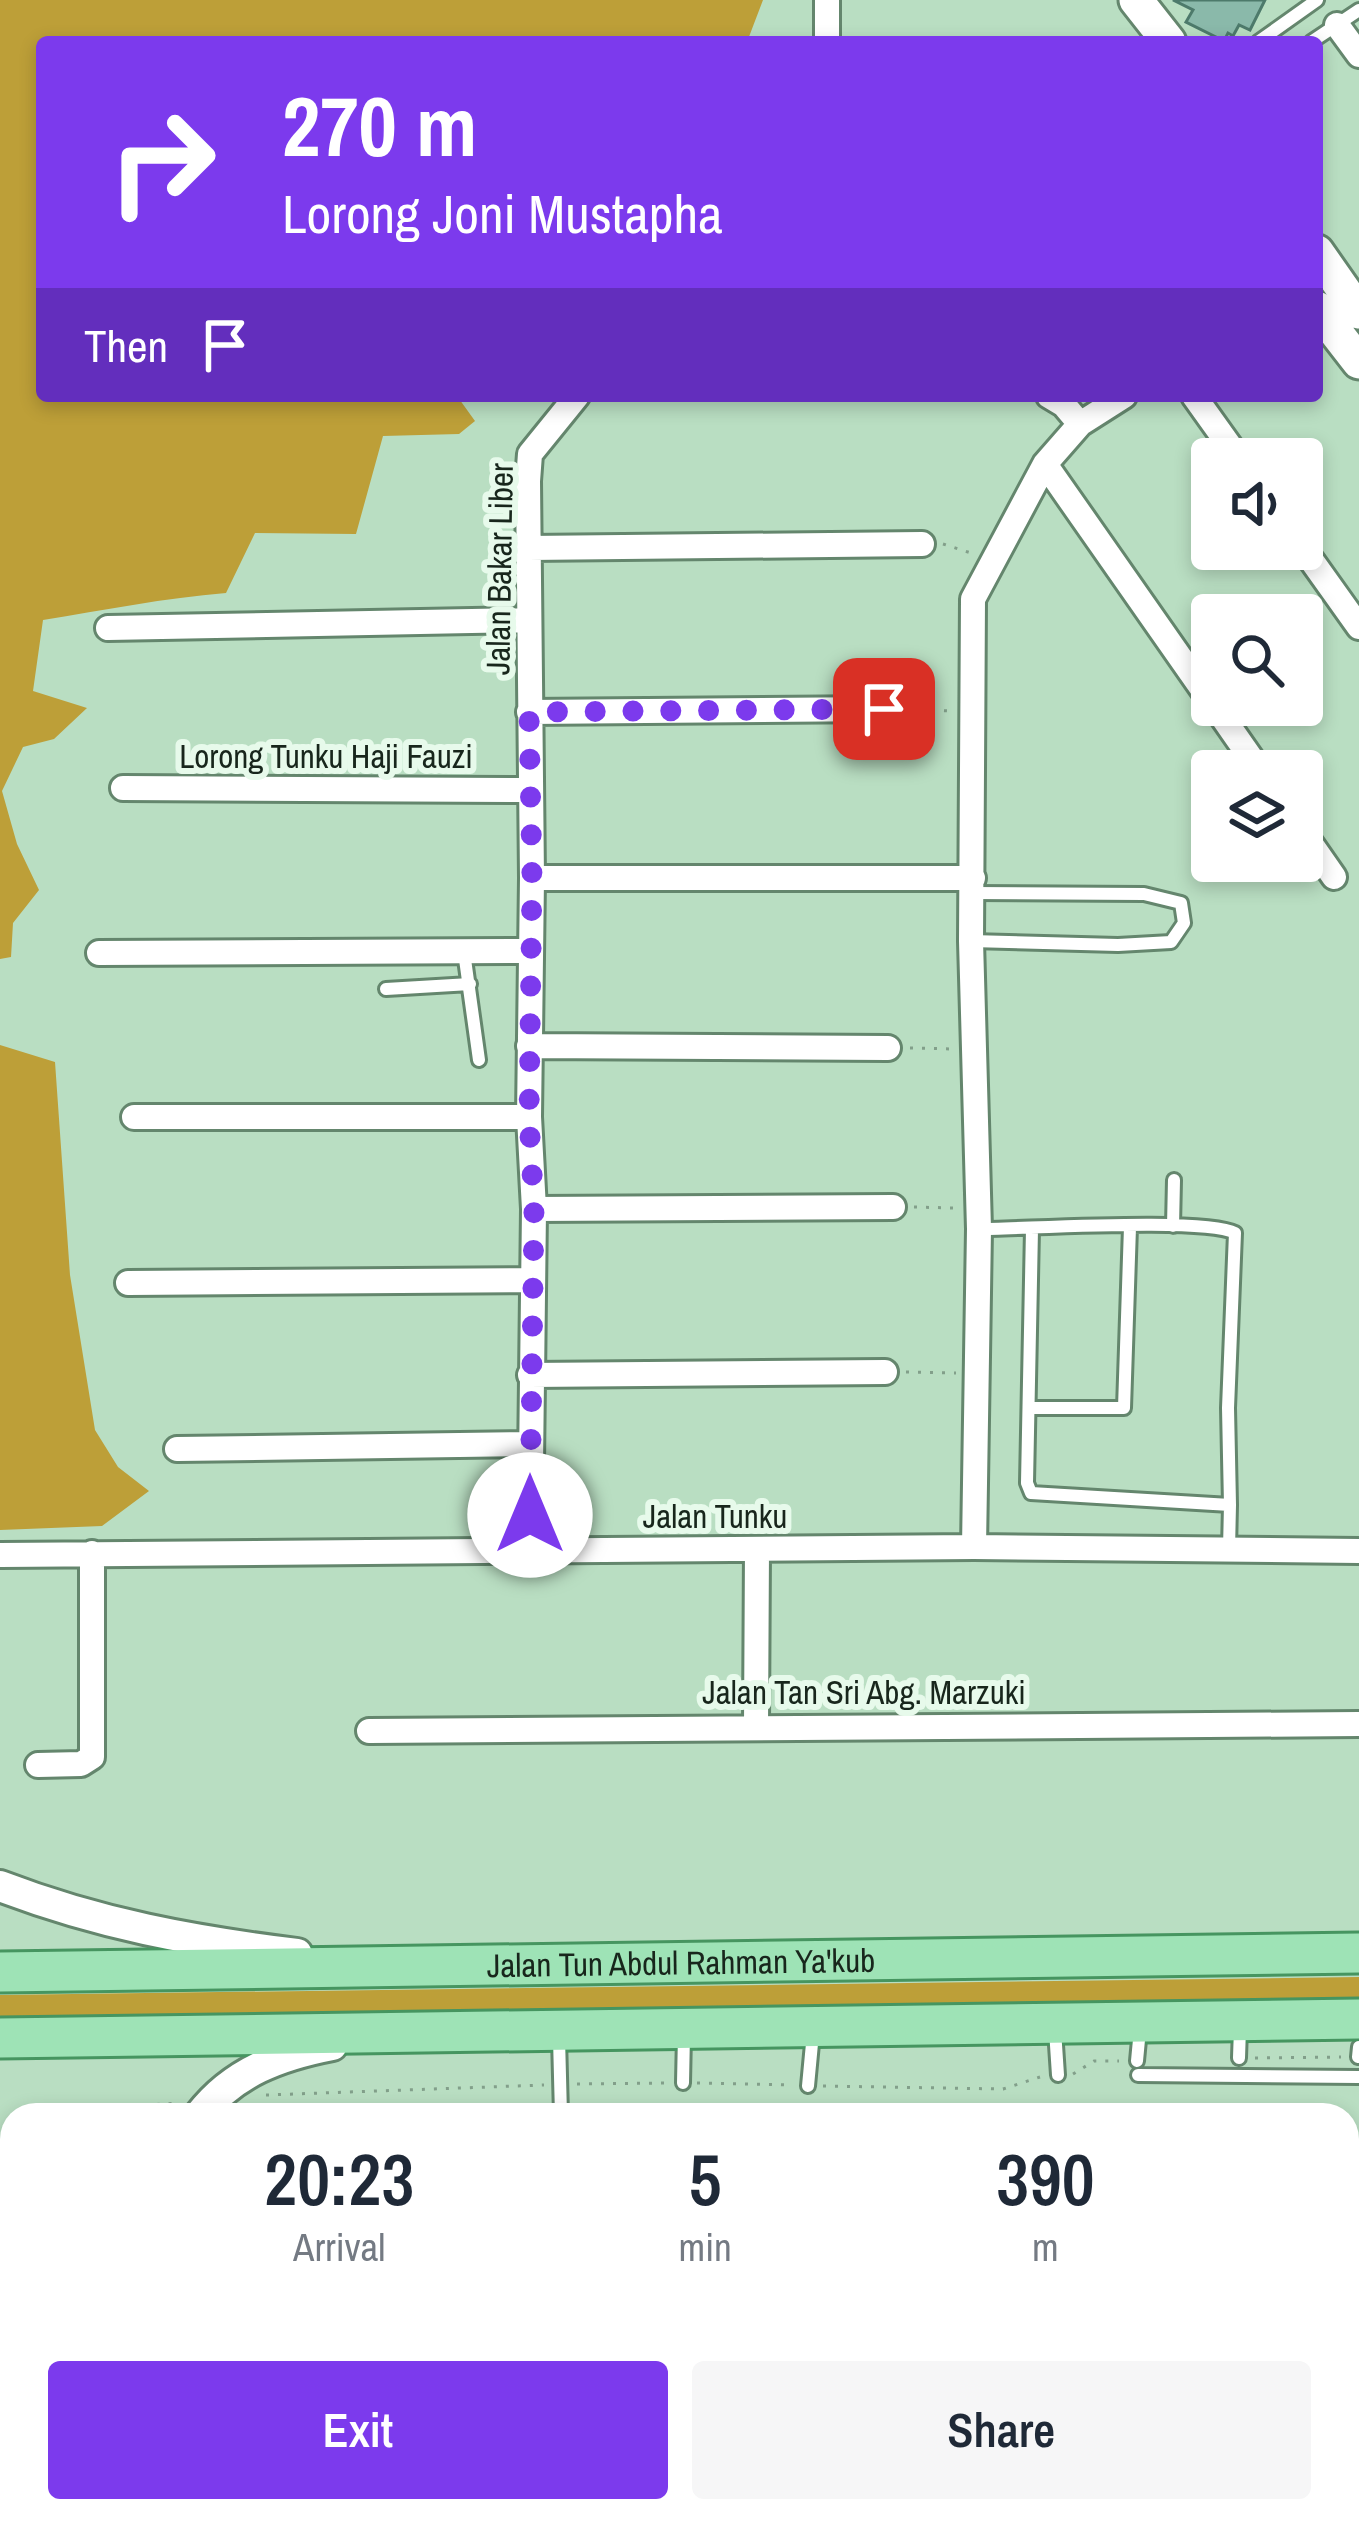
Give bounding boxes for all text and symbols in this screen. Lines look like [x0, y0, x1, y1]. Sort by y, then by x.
text: 270 m [282, 69, 477, 182]
icon: right [84, 84, 240, 240]
text: Lorong Joni Mustapha [282, 177, 723, 250]
icon: arrive [192, 312, 258, 378]
text: Then [84, 315, 168, 376]
map controls [1191, 438, 1323, 882]
button: sound [1191, 438, 1323, 570]
street label: Jalan Bakar Liber [475, 463, 523, 675]
button: search [1191, 594, 1323, 726]
pin [833, 658, 935, 760]
icon: arrive [851, 676, 917, 742]
street label: Lorong Tunku Haji Fauzi [179, 734, 473, 778]
button: layers [1191, 750, 1323, 882]
position arrow [467, 1452, 593, 1578]
street label: Jalan Tunku [643, 1494, 787, 1538]
street label: Jalan Tan Sri Abg. Marzuki [702, 1670, 1026, 1714]
street label: Jalan Tun Abdul Rahman Ya'kub [486, 1938, 875, 1987]
text: 20:23 [264, 2130, 414, 2227]
text: 5 [689, 2130, 722, 2227]
text: 390 [996, 2130, 1095, 2227]
text: Arrival [293, 2221, 385, 2273]
text: min [679, 2221, 732, 2273]
text: m [1032, 2221, 1059, 2273]
button: Exit [48, 2361, 668, 2499]
button: Share [692, 2361, 1311, 2499]

